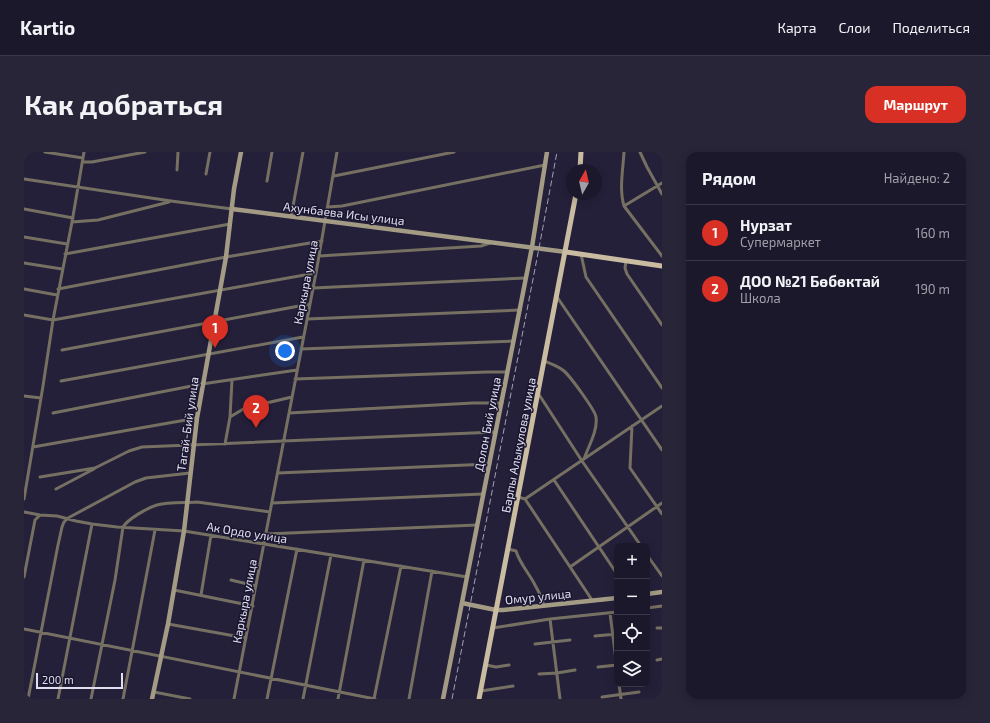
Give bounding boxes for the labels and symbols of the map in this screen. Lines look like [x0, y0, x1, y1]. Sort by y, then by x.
north arrow [566, 164, 602, 200]
street label: Ахунбаева Исы улица [282, 199, 405, 228]
street label: Каркыра улица [290, 239, 321, 326]
pin: 1 [202, 315, 228, 348]
your location [275, 341, 295, 361]
street label: Тагай-Бий улица [173, 376, 202, 472]
street label: Долон Бий улица [471, 376, 504, 473]
street label: Барпы Алыкулова улица [498, 376, 539, 514]
pin: 2 [243, 395, 269, 428]
street label: Ак Ордо улица [205, 519, 288, 546]
street label: Каркыра улица [229, 558, 260, 645]
street label: Омур улица [504, 586, 572, 607]
scale bar [36, 671, 123, 690]

